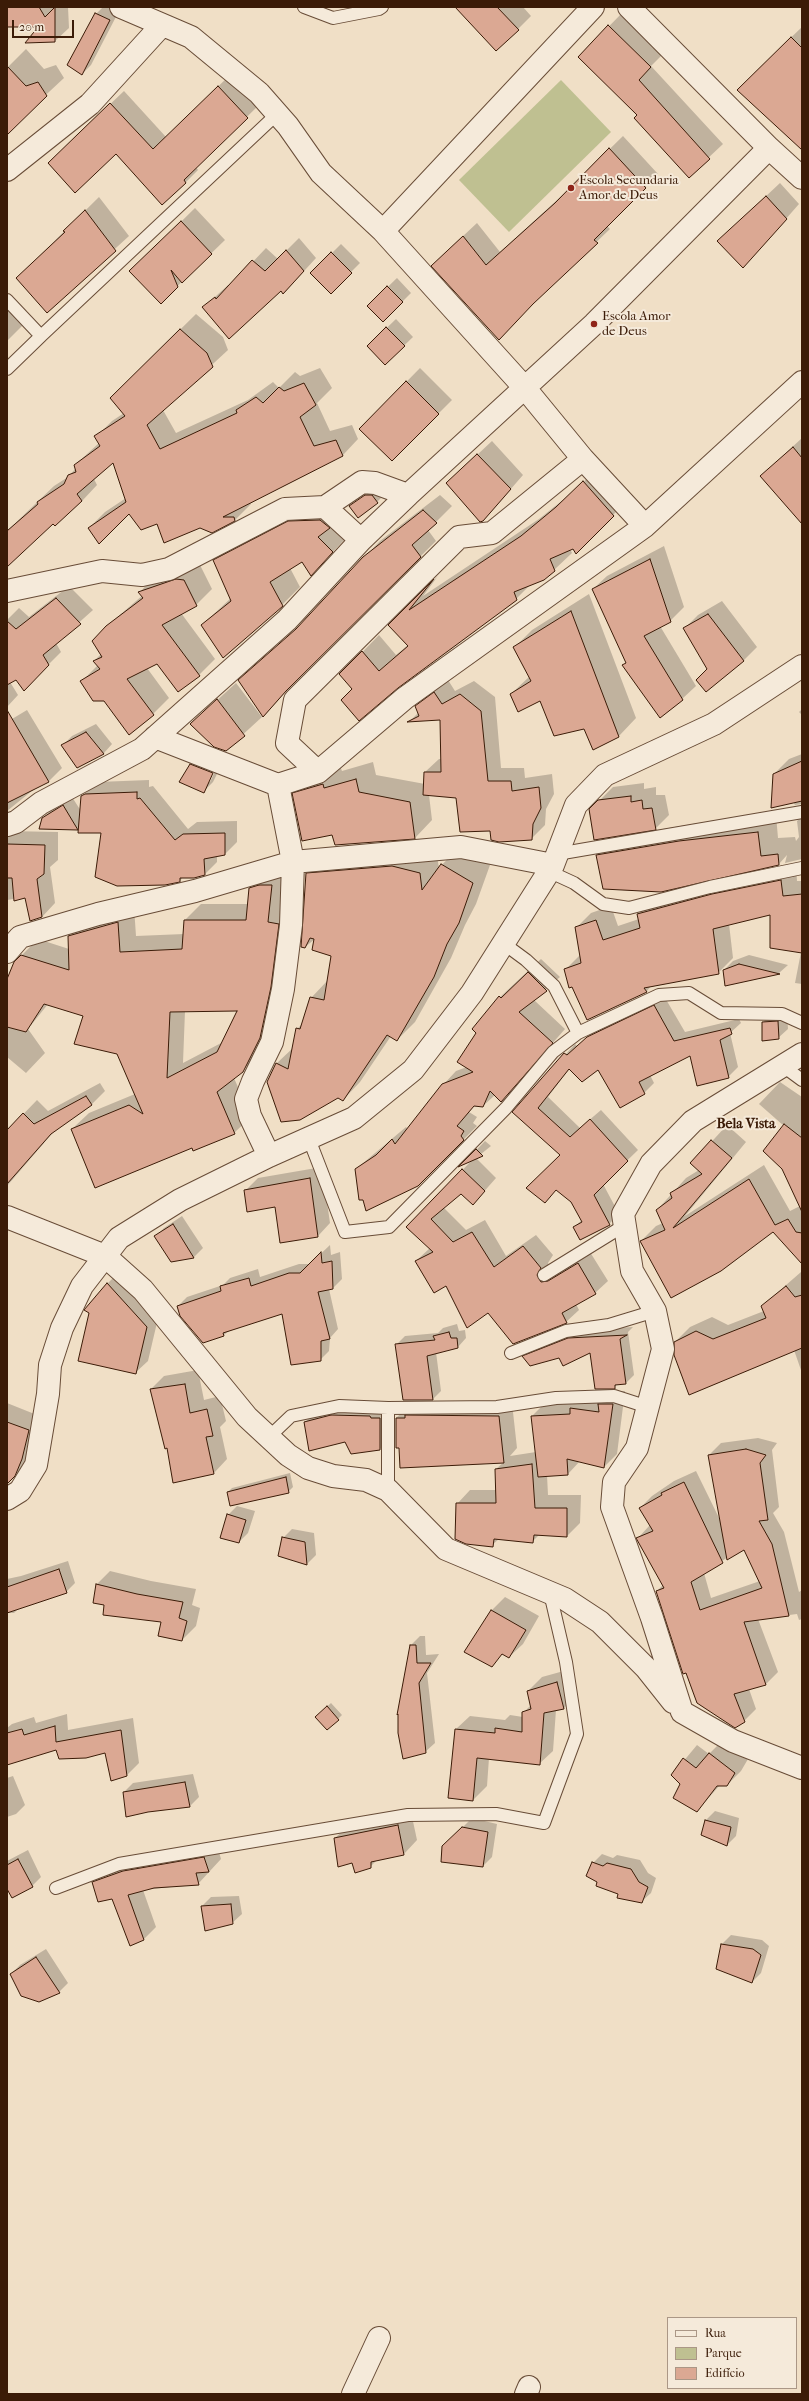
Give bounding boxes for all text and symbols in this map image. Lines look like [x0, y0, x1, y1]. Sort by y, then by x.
scale bar [14, 12, 76, 38]
text: 20 m [19, 20, 44, 34]
place label: Escola Secundaria Amor de Deus [579, 173, 679, 204]
marker: Escola Secundaria Amor de Deus [566, 183, 576, 193]
place label: Escola Amor de Deus [602, 309, 671, 340]
marker: Escola Amor de Deus [589, 319, 599, 329]
district label: Bela Vista [716, 1117, 776, 1133]
legend [667, 2317, 797, 2389]
text: Rua [705, 2326, 726, 2340]
text: Parque [705, 2346, 742, 2360]
text: Edifício [705, 2366, 745, 2380]

